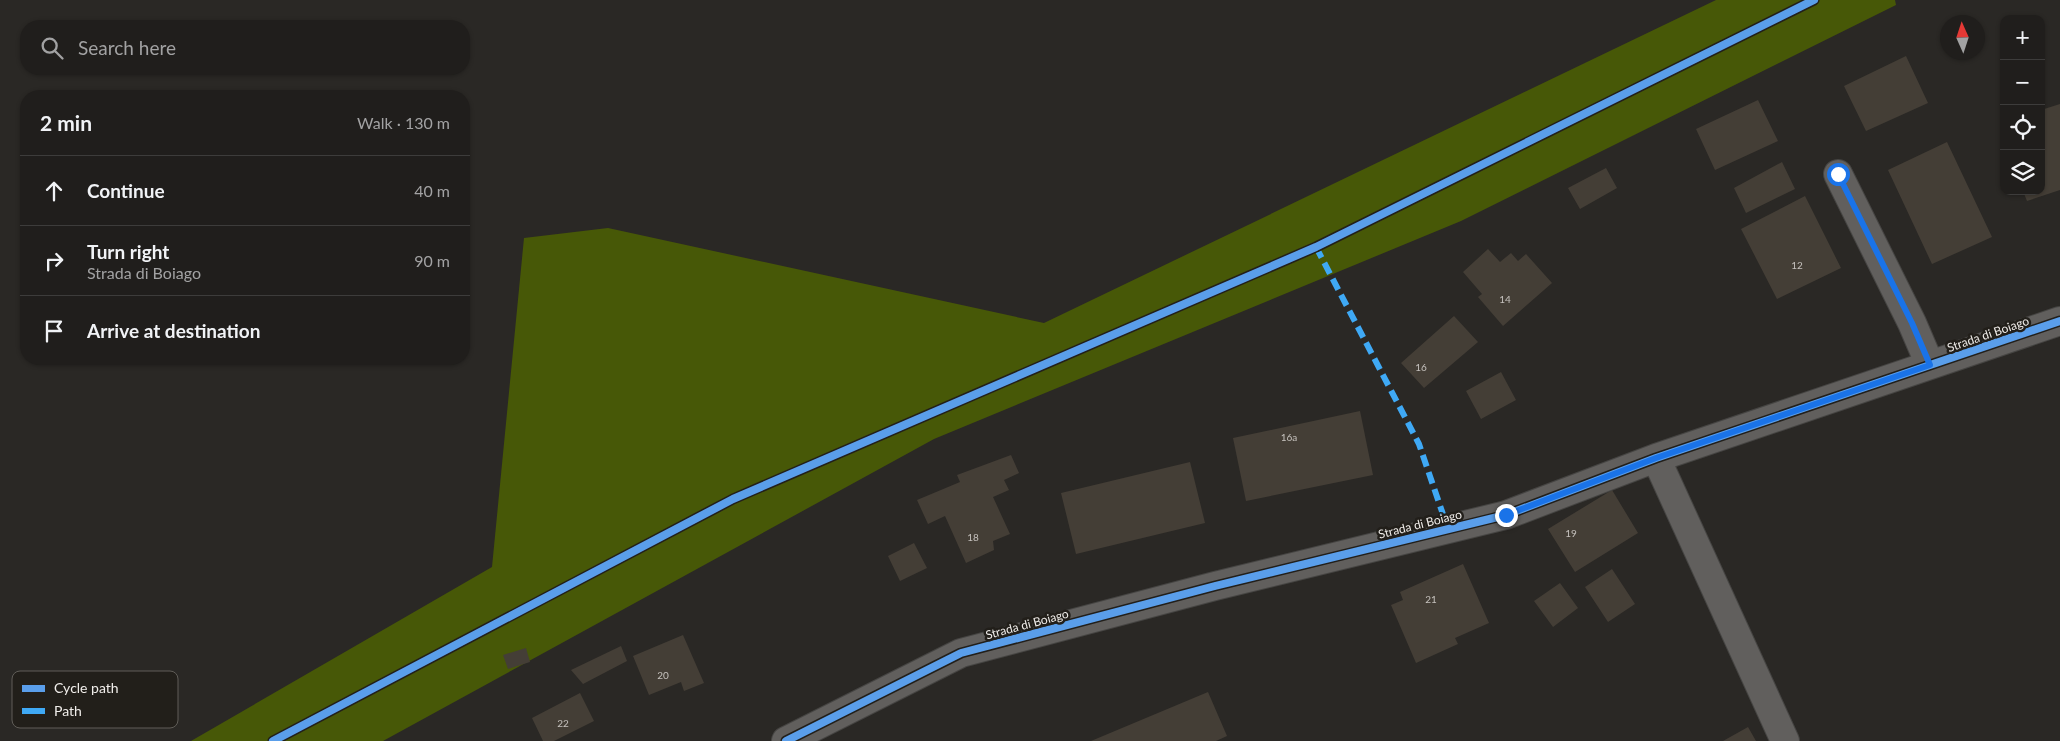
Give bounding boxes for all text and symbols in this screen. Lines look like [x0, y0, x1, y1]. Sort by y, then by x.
north arrow [1940, 15, 1985, 60]
map controls [2000, 15, 2045, 195]
button: + [2000, 15, 2045, 60]
search box [20, 20, 470, 75]
icon: search [38, 34, 66, 62]
text: Search here [78, 36, 176, 59]
button: − [2000, 60, 2045, 105]
button: locate [2000, 105, 2045, 150]
text: 2 min [40, 110, 92, 135]
text: Walk · 130 m [357, 113, 450, 132]
button: layers [2000, 150, 2045, 195]
route start [1827, 163, 1850, 186]
icon: ahead [40, 177, 68, 205]
text: Continue [87, 179, 165, 202]
text: 40 m [414, 181, 450, 200]
text: Turn right [87, 240, 169, 263]
icon: right [40, 247, 68, 275]
text: 90 m [414, 251, 450, 270]
house number: 12 [1791, 259, 1803, 271]
text: Strada di Boiago [87, 263, 201, 282]
house number: 14 [1499, 293, 1511, 305]
street label: Strada di Boiago [1945, 313, 2031, 355]
icon: arrive [40, 317, 68, 345]
text: Arrive at destination [87, 319, 260, 342]
house number: 16 [1415, 361, 1427, 373]
house number: 16a [1281, 431, 1297, 443]
route end [1495, 504, 1518, 527]
street label: Strada di Boiago [1377, 506, 1463, 542]
house number: 19 [1565, 527, 1577, 539]
house number: 18 [967, 531, 979, 543]
house number: 21 [1425, 593, 1437, 605]
street label: Strada di Boiago [984, 606, 1070, 642]
house number: 20 [657, 669, 669, 681]
legend [12, 671, 178, 728]
text: Cycle path [54, 679, 119, 696]
text: Path [54, 702, 82, 719]
house number: 22 [557, 717, 569, 729]

